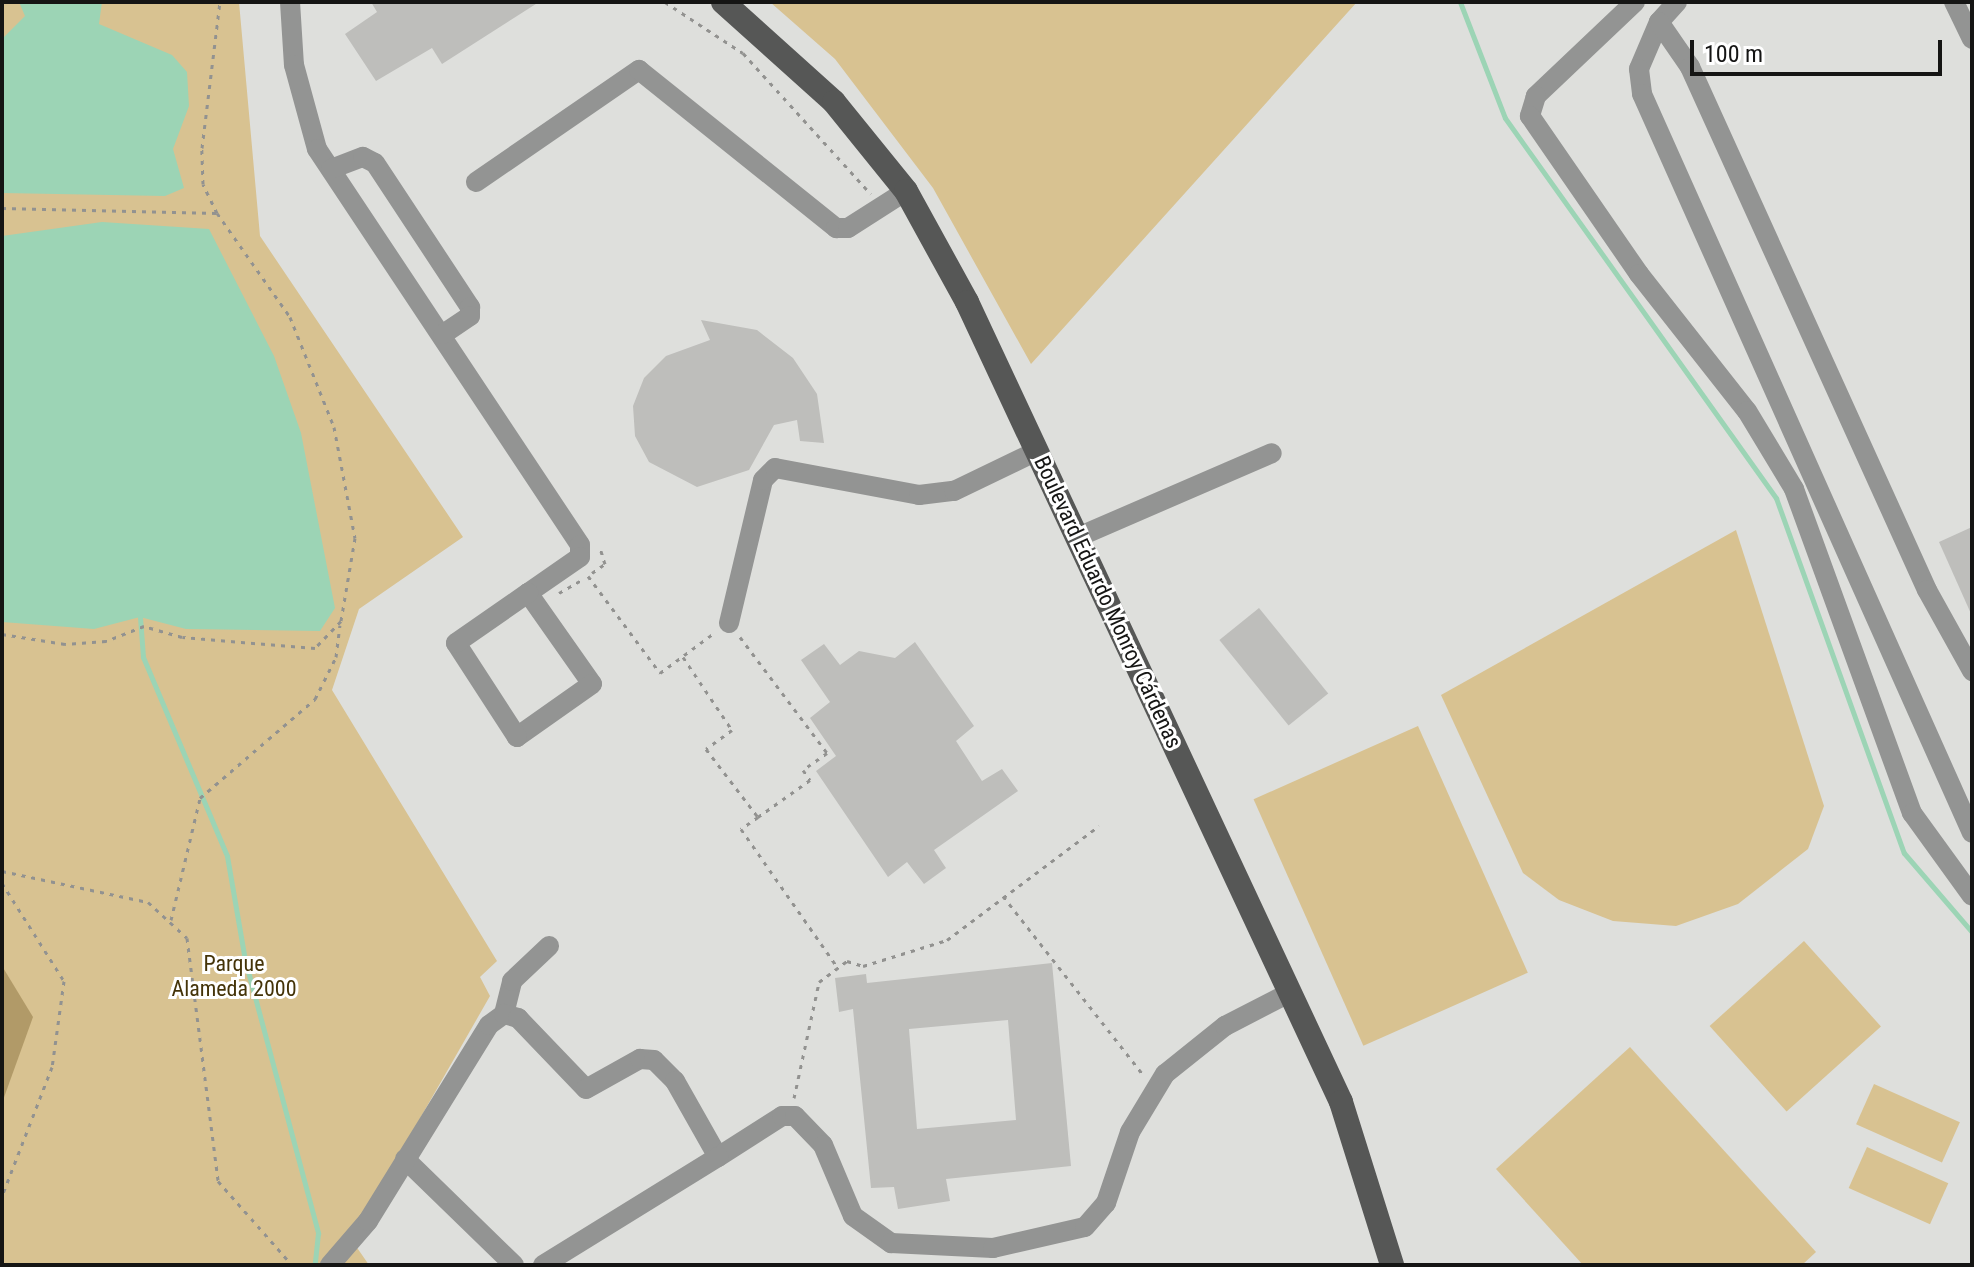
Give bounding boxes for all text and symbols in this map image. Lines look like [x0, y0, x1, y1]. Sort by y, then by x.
scale bar [1694, 24, 1946, 74]
text: 100 m [1704, 40, 1763, 68]
street label: Boulevard Eduardo Monroy Cárdenas [1029, 452, 1187, 752]
park label: Parque Alameda 2000 [171, 950, 297, 1002]

